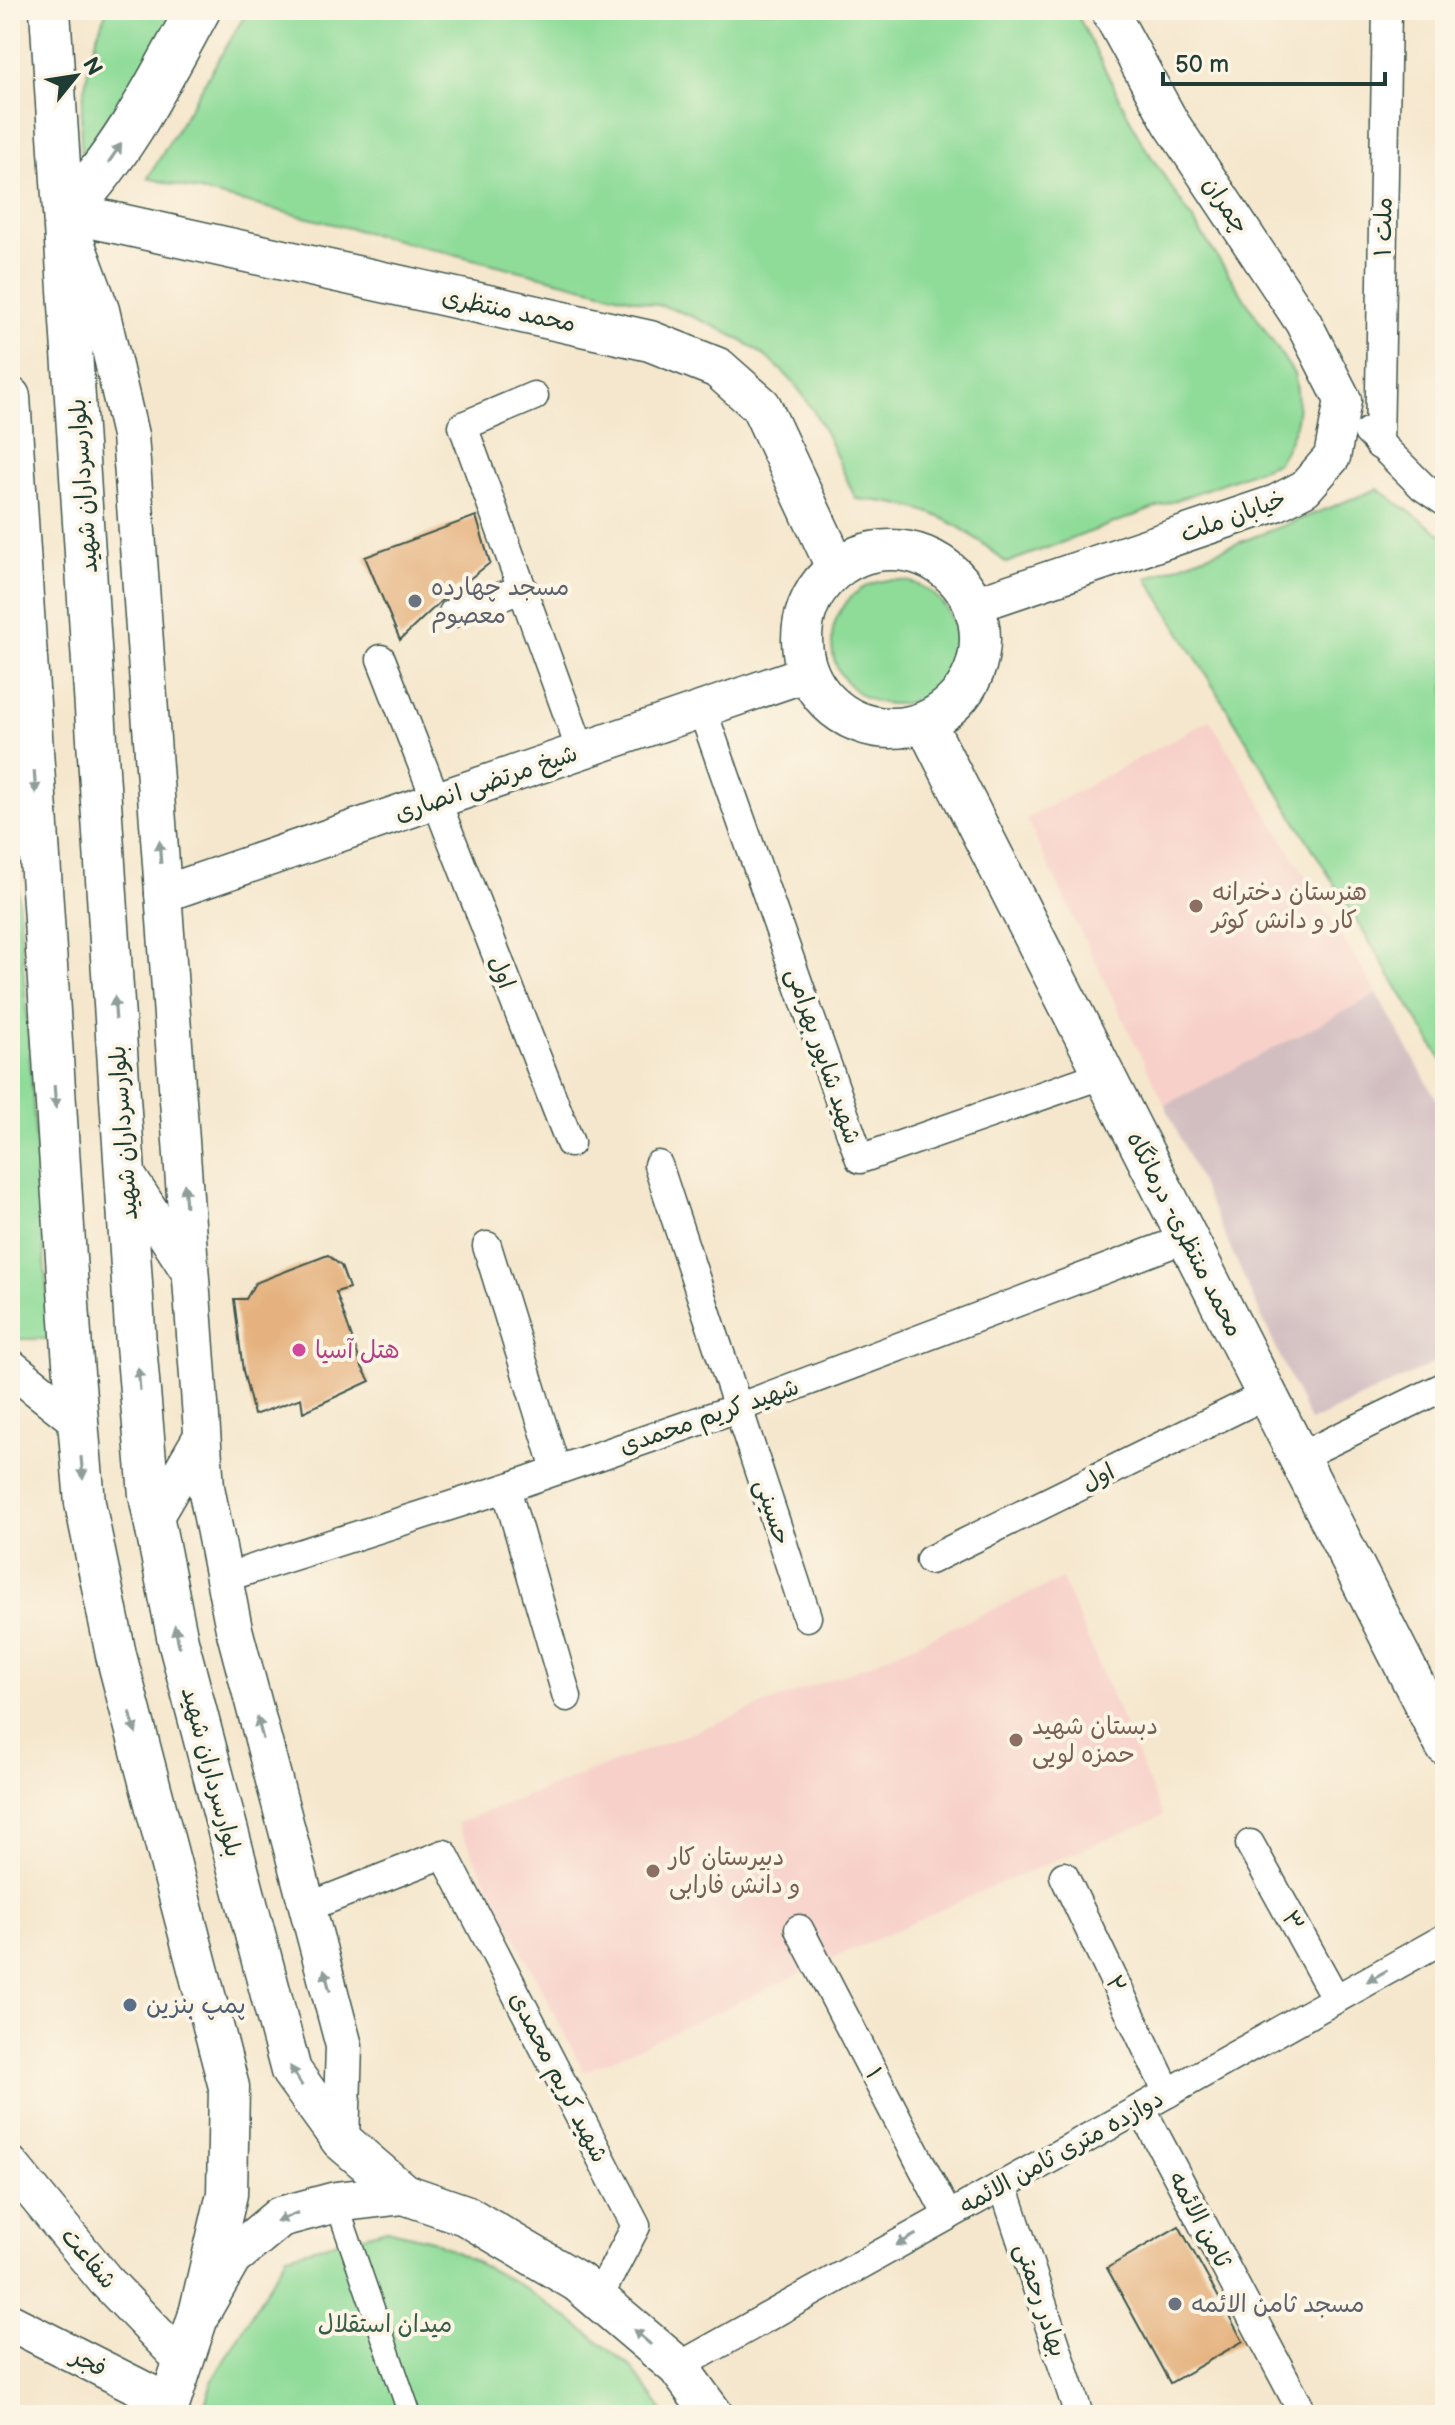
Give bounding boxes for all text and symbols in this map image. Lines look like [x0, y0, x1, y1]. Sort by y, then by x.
north arrow [36, 36, 116, 116]
scale bar [1163, 36, 1385, 86]
text: 50 m [1175, 50, 1229, 79]
text: N [76, 53, 108, 81]
one-way arrow [108, 142, 123, 163]
street label: چمران [1196, 171, 1255, 239]
street label: ملت ۱ [1368, 197, 1399, 257]
street label: محمد منتظری [439, 282, 578, 339]
street label: بلوارسرداران شهید [63, 398, 104, 574]
street label: خیابان ملت [1176, 484, 1290, 549]
place label: مسجد چهارده معصوم [431, 573, 569, 633]
marker: مسجد چهارده معصوم [406, 592, 424, 610]
street label: شیخ مرتضی انصاری [391, 739, 582, 829]
one-way arrow [29, 770, 42, 795]
one-way arrow [153, 839, 166, 864]
place label: هنرستان دخترانه کار و دانش کوثر [1210, 878, 1367, 935]
marker: هنرستان دخترانه کار و دانش کوثر [1187, 897, 1205, 915]
street label: اول [482, 952, 521, 993]
street label: شهید شاپور بهرامی [780, 964, 867, 1148]
one-way arrow [108, 995, 121, 1020]
street label: بلوارسرداران شهید [103, 1045, 144, 1221]
one-way arrow [49, 1085, 62, 1110]
street label: محمد منتظری- درمانگاه [1120, 1127, 1249, 1342]
one-way arrow [178, 1182, 191, 1207]
place label: هتل آسیا [315, 1336, 400, 1365]
marker: هتل آسیا [290, 1341, 308, 1359]
one-way arrow [132, 1366, 145, 1391]
street label: شهید کریم محمدی [616, 1372, 804, 1464]
one-way arrow [76, 1456, 89, 1481]
street label: اول [1077, 1457, 1119, 1498]
street label: حسینی [748, 1476, 797, 1549]
one-way arrow [170, 1623, 183, 1648]
street label: بلوارسرداران شهید [175, 1684, 248, 1860]
one-way arrow [128, 1710, 140, 1735]
place label: دبستان شهید حمزه لویی [1032, 1712, 1158, 1770]
one-way arrow [254, 1716, 266, 1741]
marker: دبستان شهید حمزه لویی [1007, 1731, 1025, 1749]
place label: دبیرستان کار و دانش فارابی [667, 1843, 800, 1900]
marker: دبیرستان کار و دانش فارابی [644, 1862, 662, 1880]
street label: ۳ [1275, 1906, 1310, 1937]
one-way arrow [320, 1967, 332, 1992]
one-way arrow [1366, 1969, 1388, 1983]
street label: ۲ [1099, 1971, 1132, 1998]
street label: شهید کریم محمدی [500, 1987, 614, 2169]
place label: پمپ بنزین [146, 1991, 246, 2020]
marker: پمپ بنزین [121, 1996, 139, 2014]
street label: ۱ [859, 2063, 888, 2084]
one-way arrow [289, 2064, 304, 2087]
street label: دوازده متری ثامن الائمه [954, 2084, 1169, 2221]
street label: ثامن الائمه [1162, 2166, 1238, 2273]
one-way arrow [275, 2211, 299, 2224]
street label: شفاعت [55, 2222, 123, 2295]
one-way arrow [894, 2233, 917, 2247]
street label: بهادر رحمتی [1009, 2240, 1072, 2361]
place label: مسجد ثامن الائمه [1191, 2290, 1365, 2319]
marker: مسجد ثامن الائمه [1166, 2295, 1184, 2313]
park label: میدان استقلال [318, 2310, 452, 2339]
one-way arrow [633, 2328, 652, 2346]
street label: فجر [64, 2341, 111, 2383]

